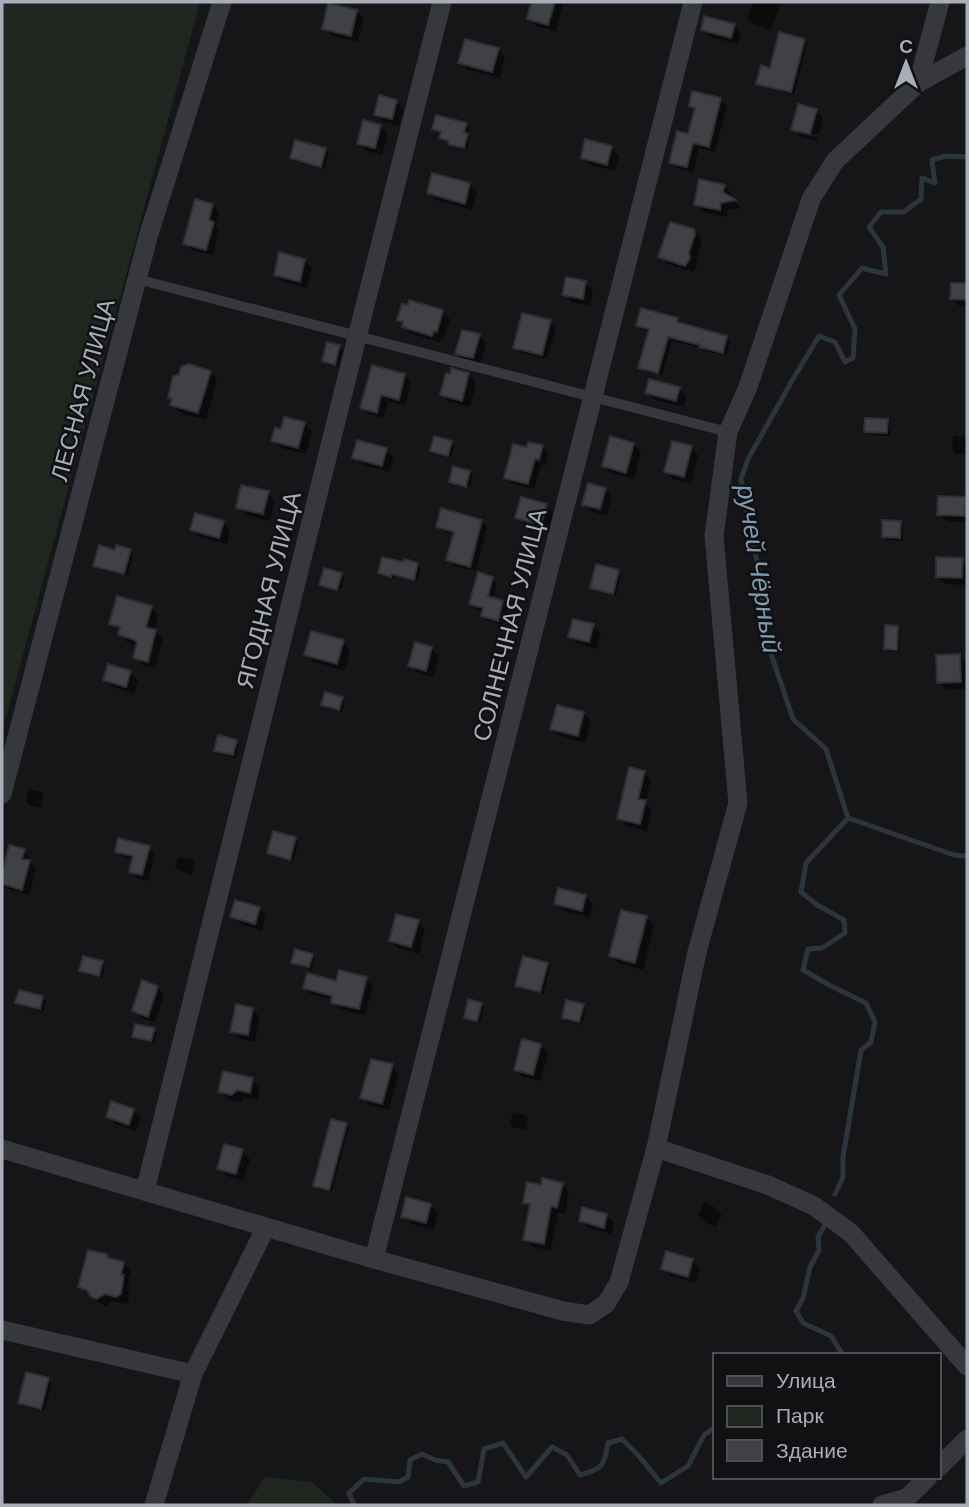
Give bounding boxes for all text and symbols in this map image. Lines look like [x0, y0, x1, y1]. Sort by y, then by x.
north arrow [871, 28, 941, 98]
text: С [899, 36, 913, 57]
street label: ЛЕСНАЯ УЛИЦА [45, 296, 120, 484]
water label: ручей Чёрный [731, 481, 787, 656]
street label: ЯГОДНАЯ УЛИЦА [231, 489, 306, 691]
street label: СОЛНЕЧНАЯ УЛИЦА [468, 506, 552, 744]
legend [713, 1353, 941, 1479]
text: Улица [776, 1369, 836, 1392]
text: Парк [776, 1404, 824, 1427]
text: Здание [776, 1439, 848, 1462]

